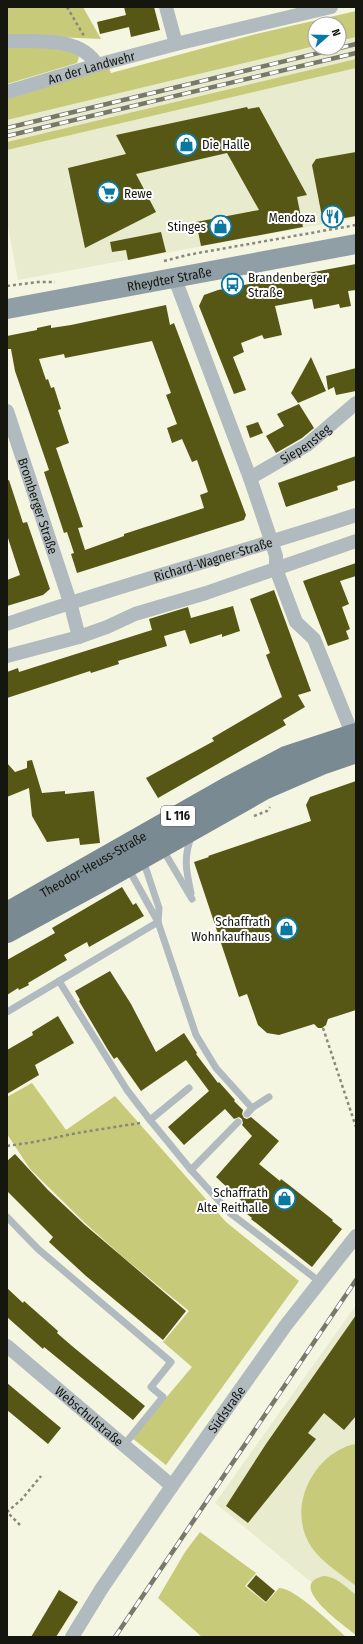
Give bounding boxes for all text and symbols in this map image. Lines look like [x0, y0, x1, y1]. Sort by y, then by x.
north arrow [307, 16, 347, 56]
text: N [329, 27, 343, 38]
street label: An der Landwehr [46, 48, 137, 87]
shop icon: Die Halle [174, 131, 200, 157]
place label: Die Halle [202, 137, 250, 152]
supermarket icon: Rewe [96, 180, 122, 206]
place label: Rewe [124, 186, 152, 201]
restaurant icon: Mendoza [319, 204, 345, 230]
place label: Mendoza [268, 210, 316, 225]
shop icon: Stinges [208, 213, 234, 239]
place label: Stinges [167, 219, 206, 234]
street label: Rheydter Straße [126, 264, 213, 294]
place label: Brandenberger Straße [248, 270, 328, 300]
bus stop icon: Brandenberger Straße [219, 271, 245, 297]
street label: Siepensteg [277, 420, 334, 467]
street label: Bromberger Straße [15, 456, 61, 556]
street label: Richard-Wagner-Straße [152, 534, 274, 584]
road number: L 116 [161, 806, 195, 826]
street label: Theodor-Heuss-Straße [37, 828, 149, 900]
place label: Schaffrath Wohnkaufhaus [191, 914, 270, 944]
shop icon: Schaffrath Wohnkaufhaus [273, 915, 299, 941]
place label: Schaffrath Alte Reithalle [197, 1185, 268, 1215]
shop icon: Schaffrath Alte Reithalle [271, 1186, 297, 1212]
street label: Webschulstraße [52, 1383, 127, 1449]
street label: Südstraße [205, 1383, 248, 1436]

